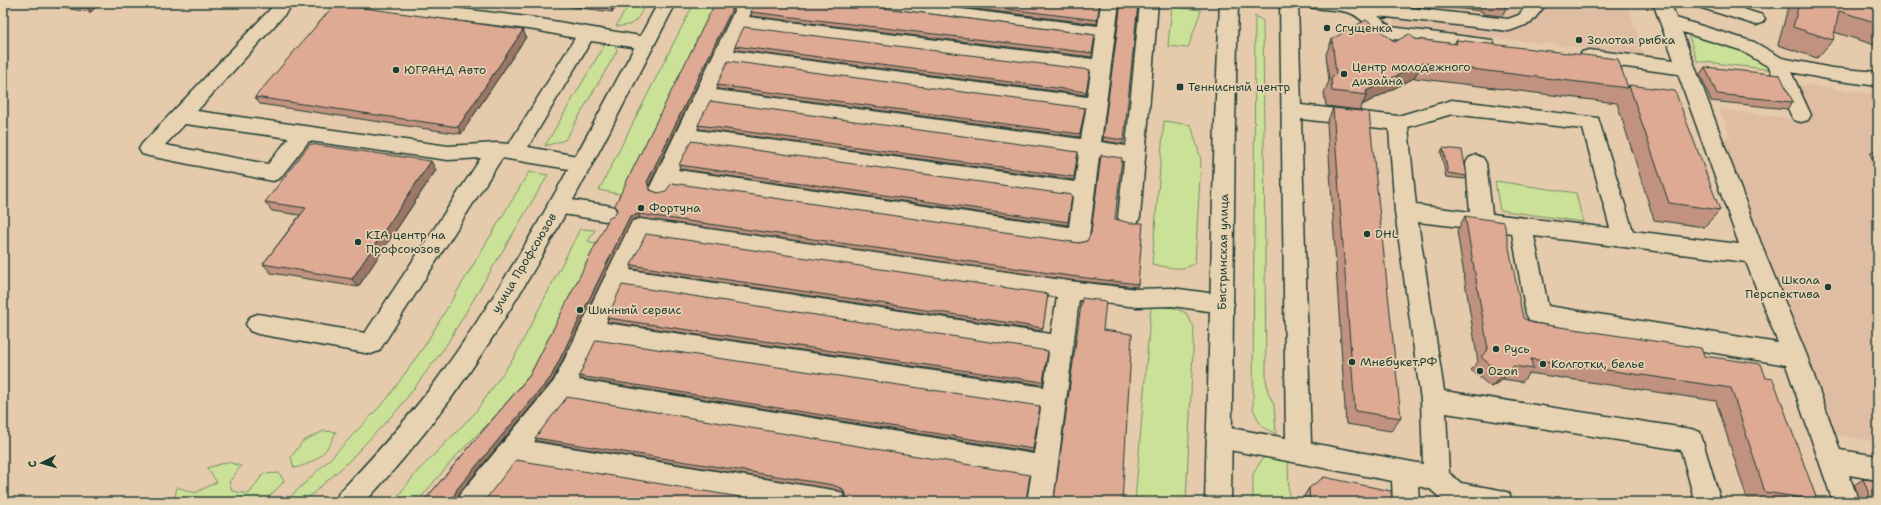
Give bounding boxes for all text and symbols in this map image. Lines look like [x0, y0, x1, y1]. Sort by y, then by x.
place label: Сгущенка [1335, 20, 1393, 36]
marker: Сгущенка [1322, 23, 1332, 33]
place label: Золотая рыбка [1587, 32, 1676, 48]
marker: Золотая рыбка [1574, 35, 1584, 45]
place label: Центр молодежного дизайна [1352, 59, 1471, 89]
place label: ЮГРАНД Авто [404, 62, 486, 78]
marker: ЮГРАНД Авто [391, 65, 401, 75]
marker: Центр молодежного дизайна [1339, 69, 1349, 79]
place label: Теннисный центр [1188, 79, 1290, 95]
marker: Теннисный центр [1175, 82, 1185, 92]
street label: Быстринская улица [1214, 193, 1232, 310]
place label: Фортуна [649, 200, 701, 216]
marker: Фортуна [636, 203, 646, 213]
street label: улица Профсоюзов [488, 210, 560, 316]
place label: DHL [1375, 226, 1399, 242]
place label: KIA центр на Профсоюзов [366, 227, 446, 257]
marker: DHL [1362, 229, 1372, 239]
marker: KIA центр на Профсоюзов [353, 237, 363, 247]
place label: Школа Перспектива [1745, 272, 1821, 302]
marker: Школа Перспектива [1823, 282, 1833, 292]
place label: Шинный сервис [588, 302, 681, 318]
marker: Шинный сервис [575, 305, 585, 315]
place label: Русь [1504, 341, 1530, 357]
marker: Русь [1491, 344, 1501, 354]
place label: Мнебукет.РФ [1360, 354, 1438, 370]
place label: Колготки, белье [1551, 356, 1645, 372]
marker: Мнебукет.РФ [1347, 357, 1357, 367]
marker: Колготки, белье [1538, 359, 1548, 369]
place label: Ozon [1488, 363, 1518, 379]
marker: Ozon [1475, 366, 1485, 376]
north arrow [22, 443, 62, 483]
text: С [25, 460, 40, 468]

